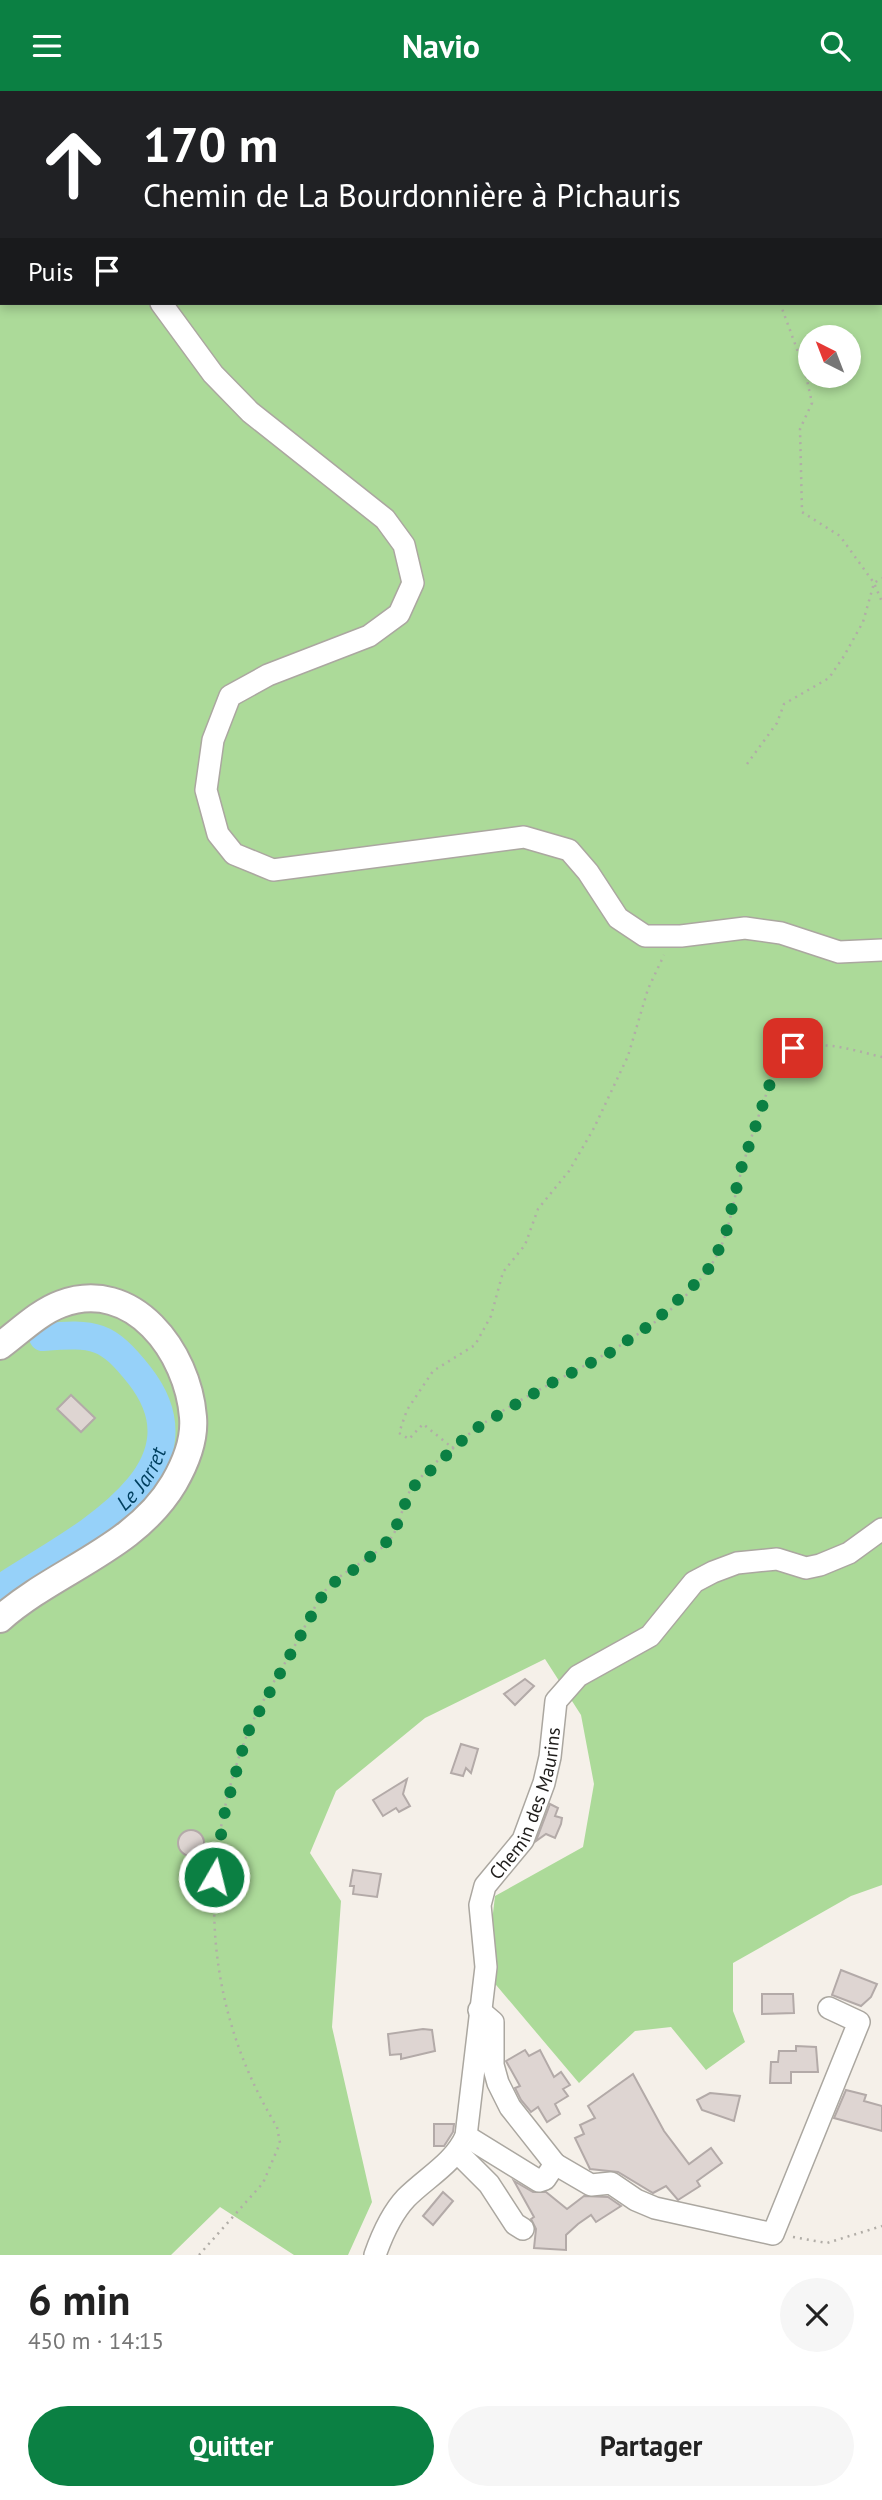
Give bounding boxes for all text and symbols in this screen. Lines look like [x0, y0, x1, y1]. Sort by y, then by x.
text: Navio [402, 25, 480, 67]
icon: menu [28, 27, 66, 65]
icon: search [816, 27, 854, 65]
text: 170 m [143, 112, 278, 176]
icon: ahead [28, 119, 119, 210]
text: Chemin de La Bourdonnière à Pichauris [143, 174, 681, 216]
icon: arrive [88, 252, 126, 290]
text: Puis [28, 255, 74, 288]
north arrow [798, 325, 861, 389]
map controls [798, 325, 861, 388]
pin [763, 1018, 823, 1078]
icon: arrive [774, 1029, 812, 1067]
water label: Le Jarret [111, 1443, 172, 1516]
street label: Chemin des Maurins [484, 1726, 565, 1884]
position arrow [177, 1840, 251, 1914]
text: 6 min [28, 2272, 130, 2327]
button: close [780, 2278, 854, 2352]
text: 450 m · 14:15 [28, 2326, 164, 2355]
button: Quitter [28, 2406, 434, 2486]
button: Partager [448, 2406, 854, 2486]

